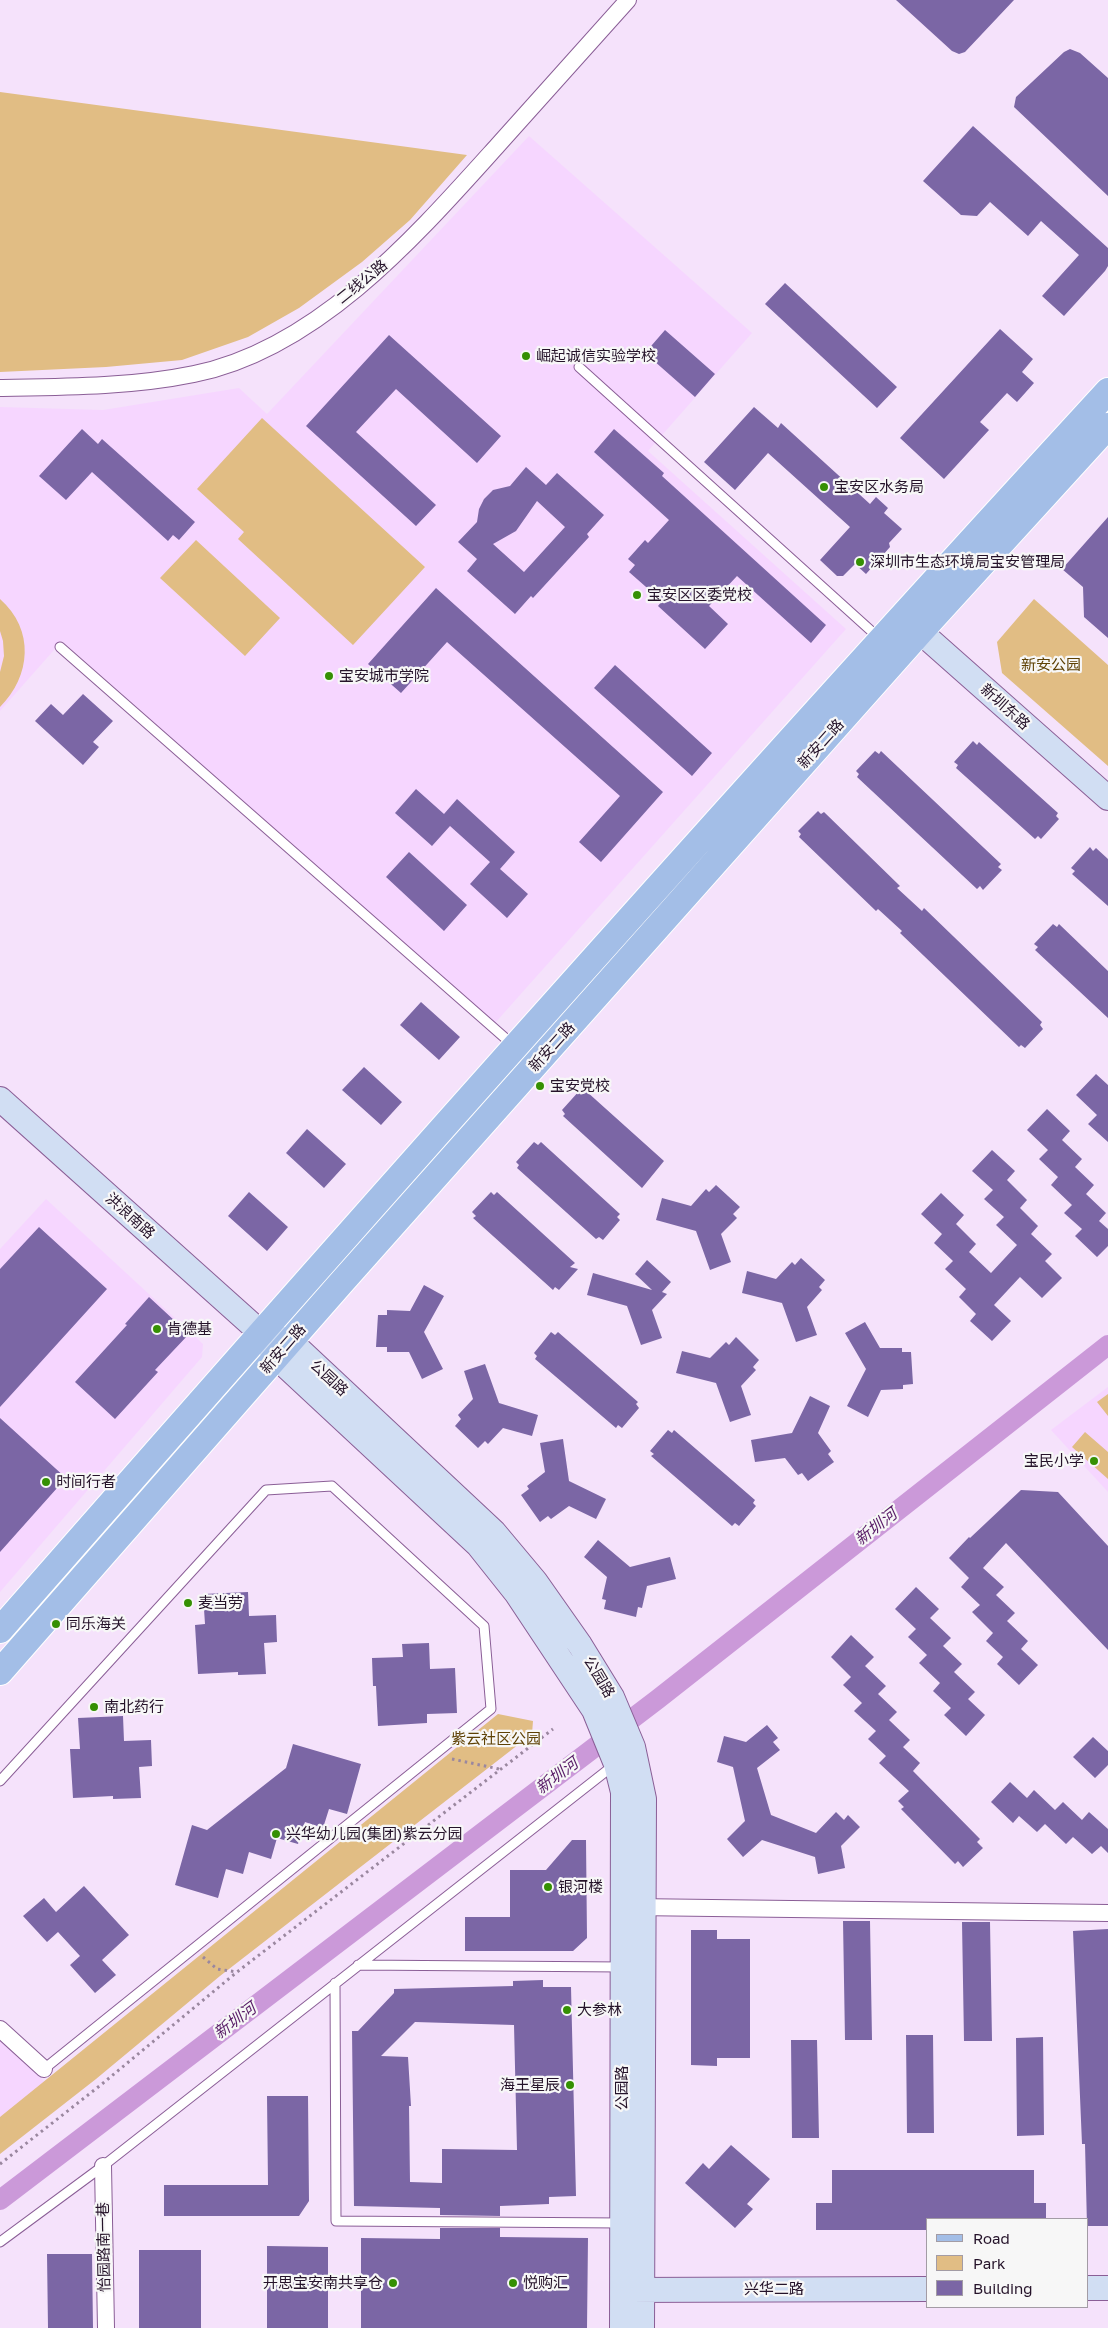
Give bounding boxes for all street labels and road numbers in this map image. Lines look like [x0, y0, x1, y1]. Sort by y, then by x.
street label: 二线公路 [333, 256, 391, 308]
street label: 新圳东路 [977, 680, 1033, 734]
street label: 新安二路 [794, 716, 848, 772]
street label: 新安二路 [525, 1019, 579, 1075]
street label: 洪浪南路 [102, 1189, 158, 1243]
street label: 新安二路 [257, 1320, 309, 1378]
street label: 公园路 [306, 1356, 352, 1400]
street label: 公园路 [580, 1653, 618, 1701]
street label: 公园路 [613, 2066, 631, 2110]
street label: 怡园路南一巷 [94, 2202, 114, 2292]
street label: 兴华二路 [744, 2280, 804, 2298]

